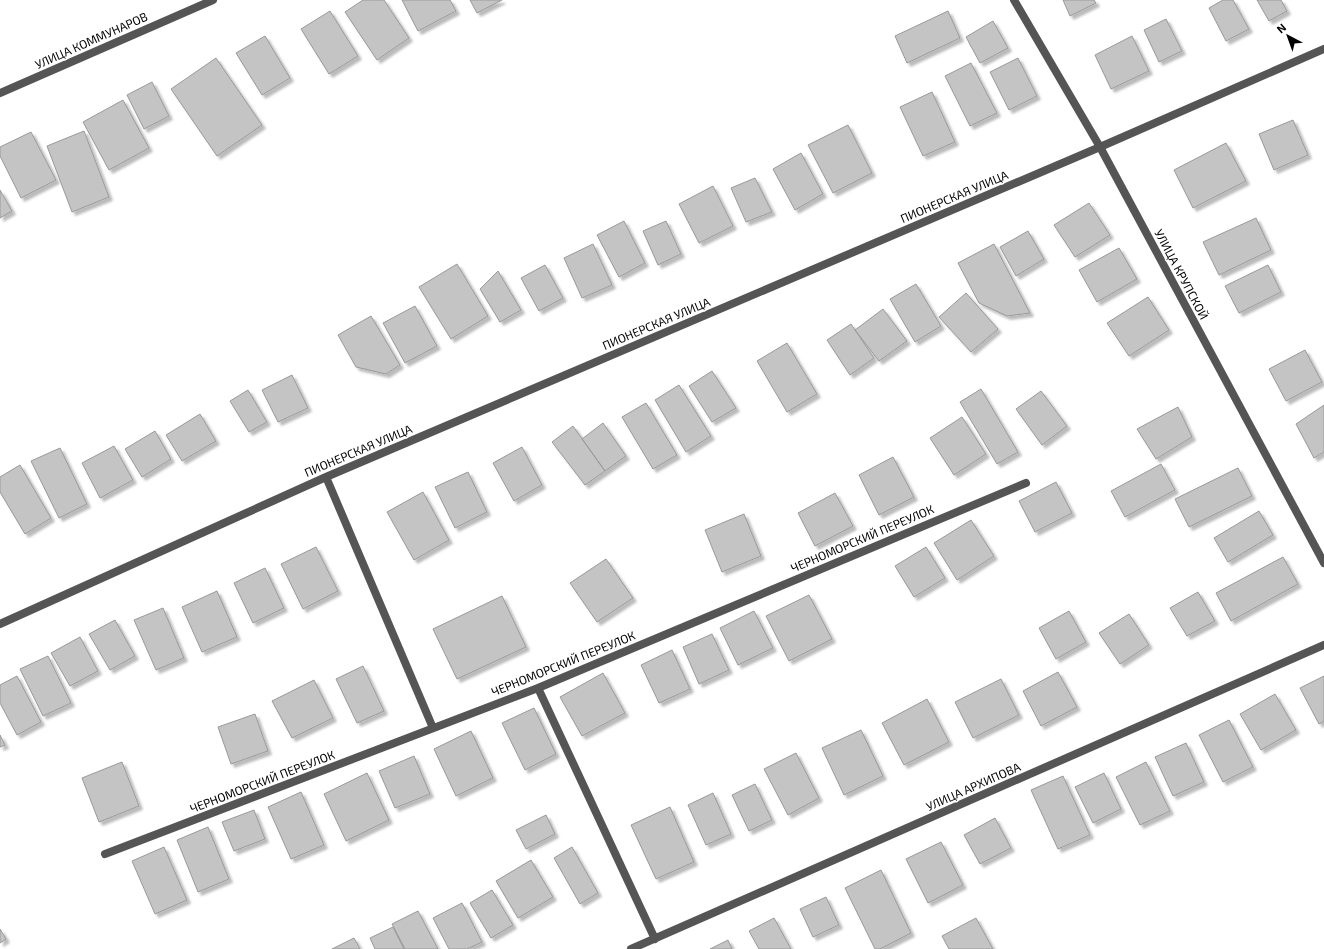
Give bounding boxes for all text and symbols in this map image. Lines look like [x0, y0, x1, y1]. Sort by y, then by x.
street label: УЛИЦА КОММУНАРОВ [33, 9, 149, 71]
north arrow [1268, 16, 1308, 56]
text: N [1274, 21, 1288, 36]
street label: ПИОНЕРСКАЯ УЛИЦА [898, 167, 1011, 225]
street label: УЛИЦА КРУПСКОЙ [1152, 227, 1212, 321]
street label: ПИОНЕРСКАЯ УЛИЦА [600, 294, 713, 352]
street label: ПИОНЕРСКАЯ УЛИЦА [302, 421, 415, 479]
street label: ЧЕРНОМОРСКИЙ ПЕРЕУЛОК [788, 501, 936, 575]
street label: ЧЕРНОМОРСКИЙ ПЕРЕУЛОК [489, 628, 637, 698]
street label: ЧЕРНОМОРСКИЙ ПЕРЕУЛОК [188, 747, 336, 815]
street label: УЛИЦА АРХИПОВА [924, 759, 1023, 813]

